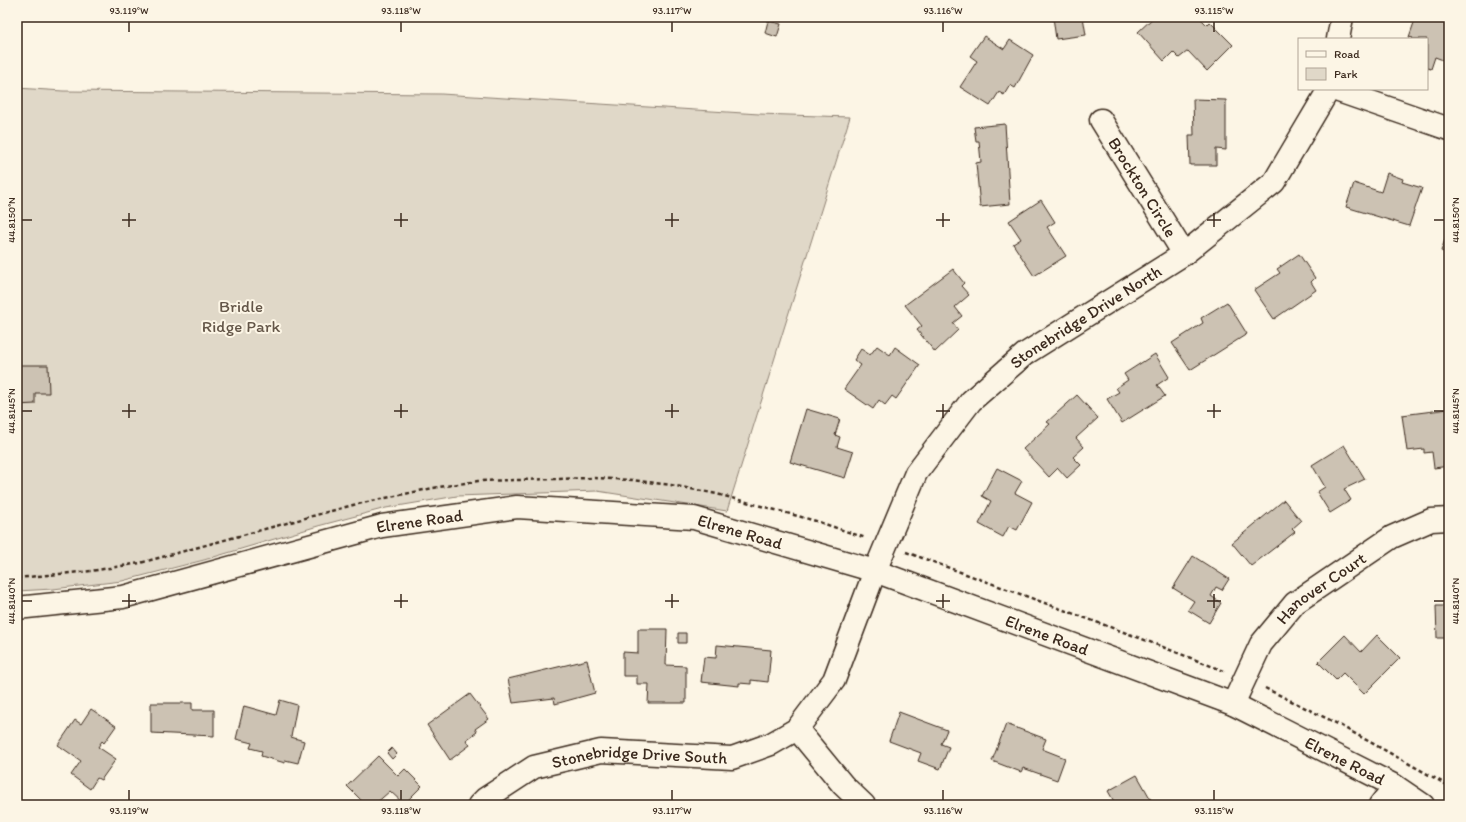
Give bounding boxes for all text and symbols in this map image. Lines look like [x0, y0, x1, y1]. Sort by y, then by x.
text: 93.119°W [109, 4, 149, 17]
text: 93.118°W [381, 4, 421, 17]
text: 93.117°W [653, 4, 692, 17]
text: 93.116°W [923, 4, 963, 17]
text: 93.115°W [1194, 4, 1234, 17]
legend [1298, 38, 1428, 90]
text: Road [1334, 47, 1360, 61]
text: Park [1334, 67, 1358, 81]
street label: Brockton Circle [1104, 133, 1181, 241]
text: 44.8150°N [5, 197, 18, 243]
text: 44.8150°N [1449, 197, 1462, 243]
street label: Stonebridge Drive North [1006, 261, 1165, 373]
park label: Bridle Ridge Park [202, 296, 281, 336]
text: 44.8145°N [5, 388, 18, 434]
text: 44.8145°N [1449, 388, 1462, 434]
street label: Elrene Road [374, 505, 465, 537]
street label: Elrene Road [695, 510, 786, 554]
street label: Hanover Court [1272, 548, 1370, 628]
text: 44.8140°N [5, 578, 18, 624]
text: 44.8140°N [1449, 578, 1462, 624]
street label: Elrene Road [1003, 610, 1092, 660]
street label: Elrene Road [1302, 732, 1389, 790]
street label: Stonebridge Drive South [550, 741, 729, 772]
text: 93.119°W [109, 804, 149, 817]
text: 93.118°W [381, 804, 421, 817]
text: 93.117°W [653, 804, 692, 817]
text: 93.116°W [923, 804, 963, 817]
text: 93.115°W [1194, 804, 1234, 817]

